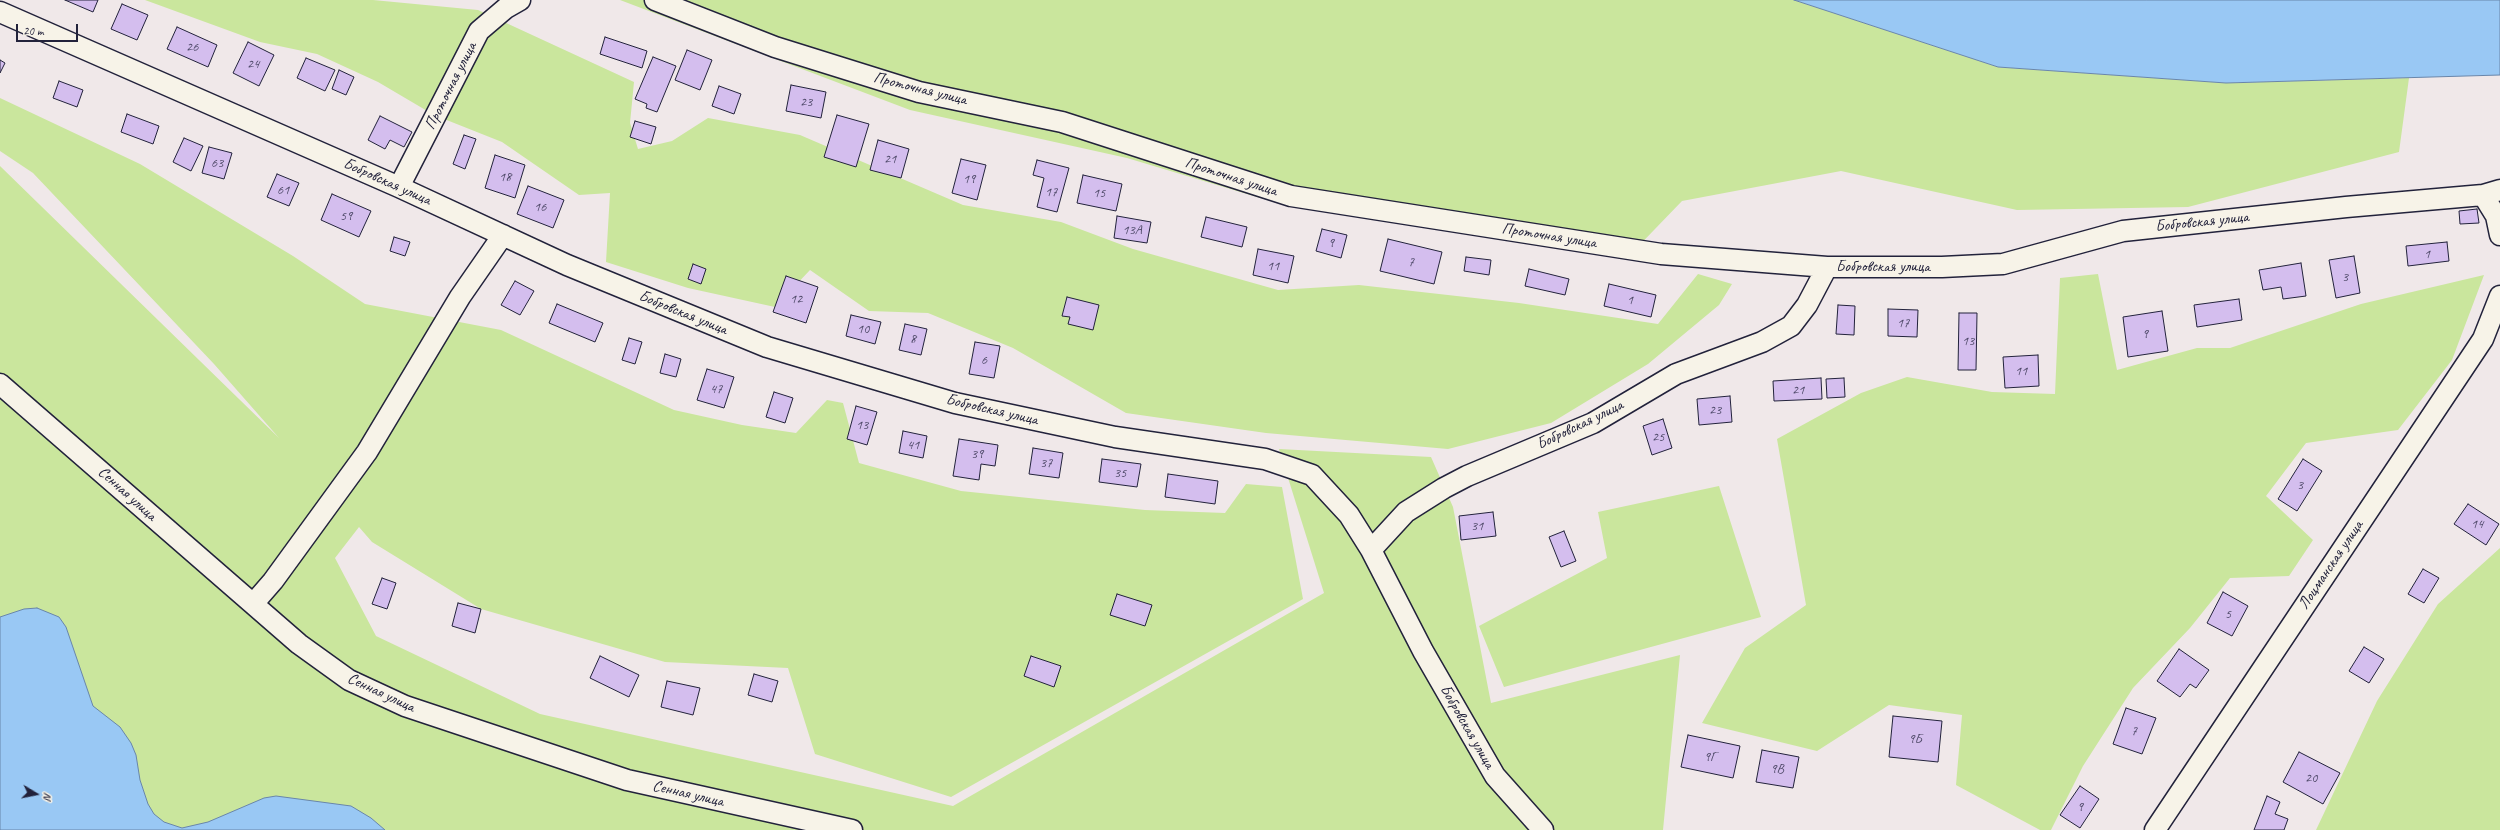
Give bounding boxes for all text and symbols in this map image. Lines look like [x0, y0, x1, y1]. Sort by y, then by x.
scale bar [18, 16, 80, 42]
text: 20 m [23, 23, 43, 39]
house number: 26 [186, 39, 198, 55]
street label: Проточная улица [421, 39, 481, 133]
house number: 24 [247, 56, 259, 72]
street label: Проточная улица [871, 68, 969, 110]
house number: 23 [800, 94, 812, 110]
house number: 21 [884, 151, 896, 167]
street label: Проточная улица [1183, 153, 1279, 201]
street label: Бобровская улица [340, 154, 434, 210]
house number: 63 [211, 155, 223, 171]
house number: 18 [499, 169, 511, 185]
house number: 19 [963, 171, 975, 187]
house number: 61 [277, 182, 289, 198]
house number: 17 [1045, 184, 1057, 200]
house number: 15 [1093, 185, 1105, 201]
house number: 16 [534, 199, 546, 215]
house number: 59 [340, 208, 352, 224]
street label: Бобровская улица [2154, 208, 2250, 236]
street label: Проточная улица [1500, 219, 1598, 253]
house number: 13А [1122, 222, 1142, 238]
house number: 9 [1328, 235, 1334, 251]
house number: 1 [2424, 246, 2430, 262]
house number: 7 [1408, 254, 1414, 270]
street label: Бобровская улица [1836, 257, 1930, 277]
house number: 11 [1267, 258, 1279, 274]
house number: 3 [2342, 269, 2348, 285]
street label: Бобровская улица [636, 287, 730, 339]
house number: 12 [790, 291, 802, 307]
house number: 1 [1627, 292, 1633, 308]
house number: 17 [1897, 315, 1909, 331]
house number: 10 [857, 321, 869, 337]
house number: 9 [2142, 326, 2148, 342]
house number: 8 [910, 331, 916, 347]
house number: 13 [1962, 333, 1974, 349]
house number: 6 [981, 352, 987, 368]
house number: 11 [2015, 363, 2027, 379]
house number: 47 [710, 381, 722, 397]
house number: 21 [1792, 382, 1804, 398]
street label: Бобровская улица [944, 390, 1040, 430]
street label: Бобровская улица [1534, 396, 1626, 454]
house number: 23 [1709, 402, 1721, 418]
house number: 13 [856, 417, 868, 433]
house number: 25 [1652, 429, 1664, 445]
house number: 41 [907, 437, 919, 453]
house number: 39 [971, 446, 983, 462]
house number: 37 [1040, 455, 1052, 471]
street label: Сенная улица [94, 463, 160, 525]
house number: 35 [1114, 465, 1126, 481]
house number: 3 [2297, 477, 2303, 493]
house number: 14 [2471, 516, 2483, 532]
street label: Лоцманская улица [2294, 517, 2368, 613]
house number: 31 [1471, 518, 1483, 534]
house number: 5 [2225, 606, 2231, 622]
street label: Сенная улица [344, 669, 418, 717]
street label: Бобровская улица [1435, 682, 1499, 772]
house number: 7 [2131, 723, 2137, 739]
house number: 9Б [1908, 731, 1922, 747]
house number: 9Г [1704, 749, 1716, 765]
house number: 9В [1770, 761, 1784, 777]
house number: 20 [2305, 770, 2317, 786]
north arrow [16, 774, 56, 814]
street label: Сенная улица [651, 776, 725, 812]
text: N [40, 792, 55, 801]
house number: 9 [2077, 799, 2083, 815]

